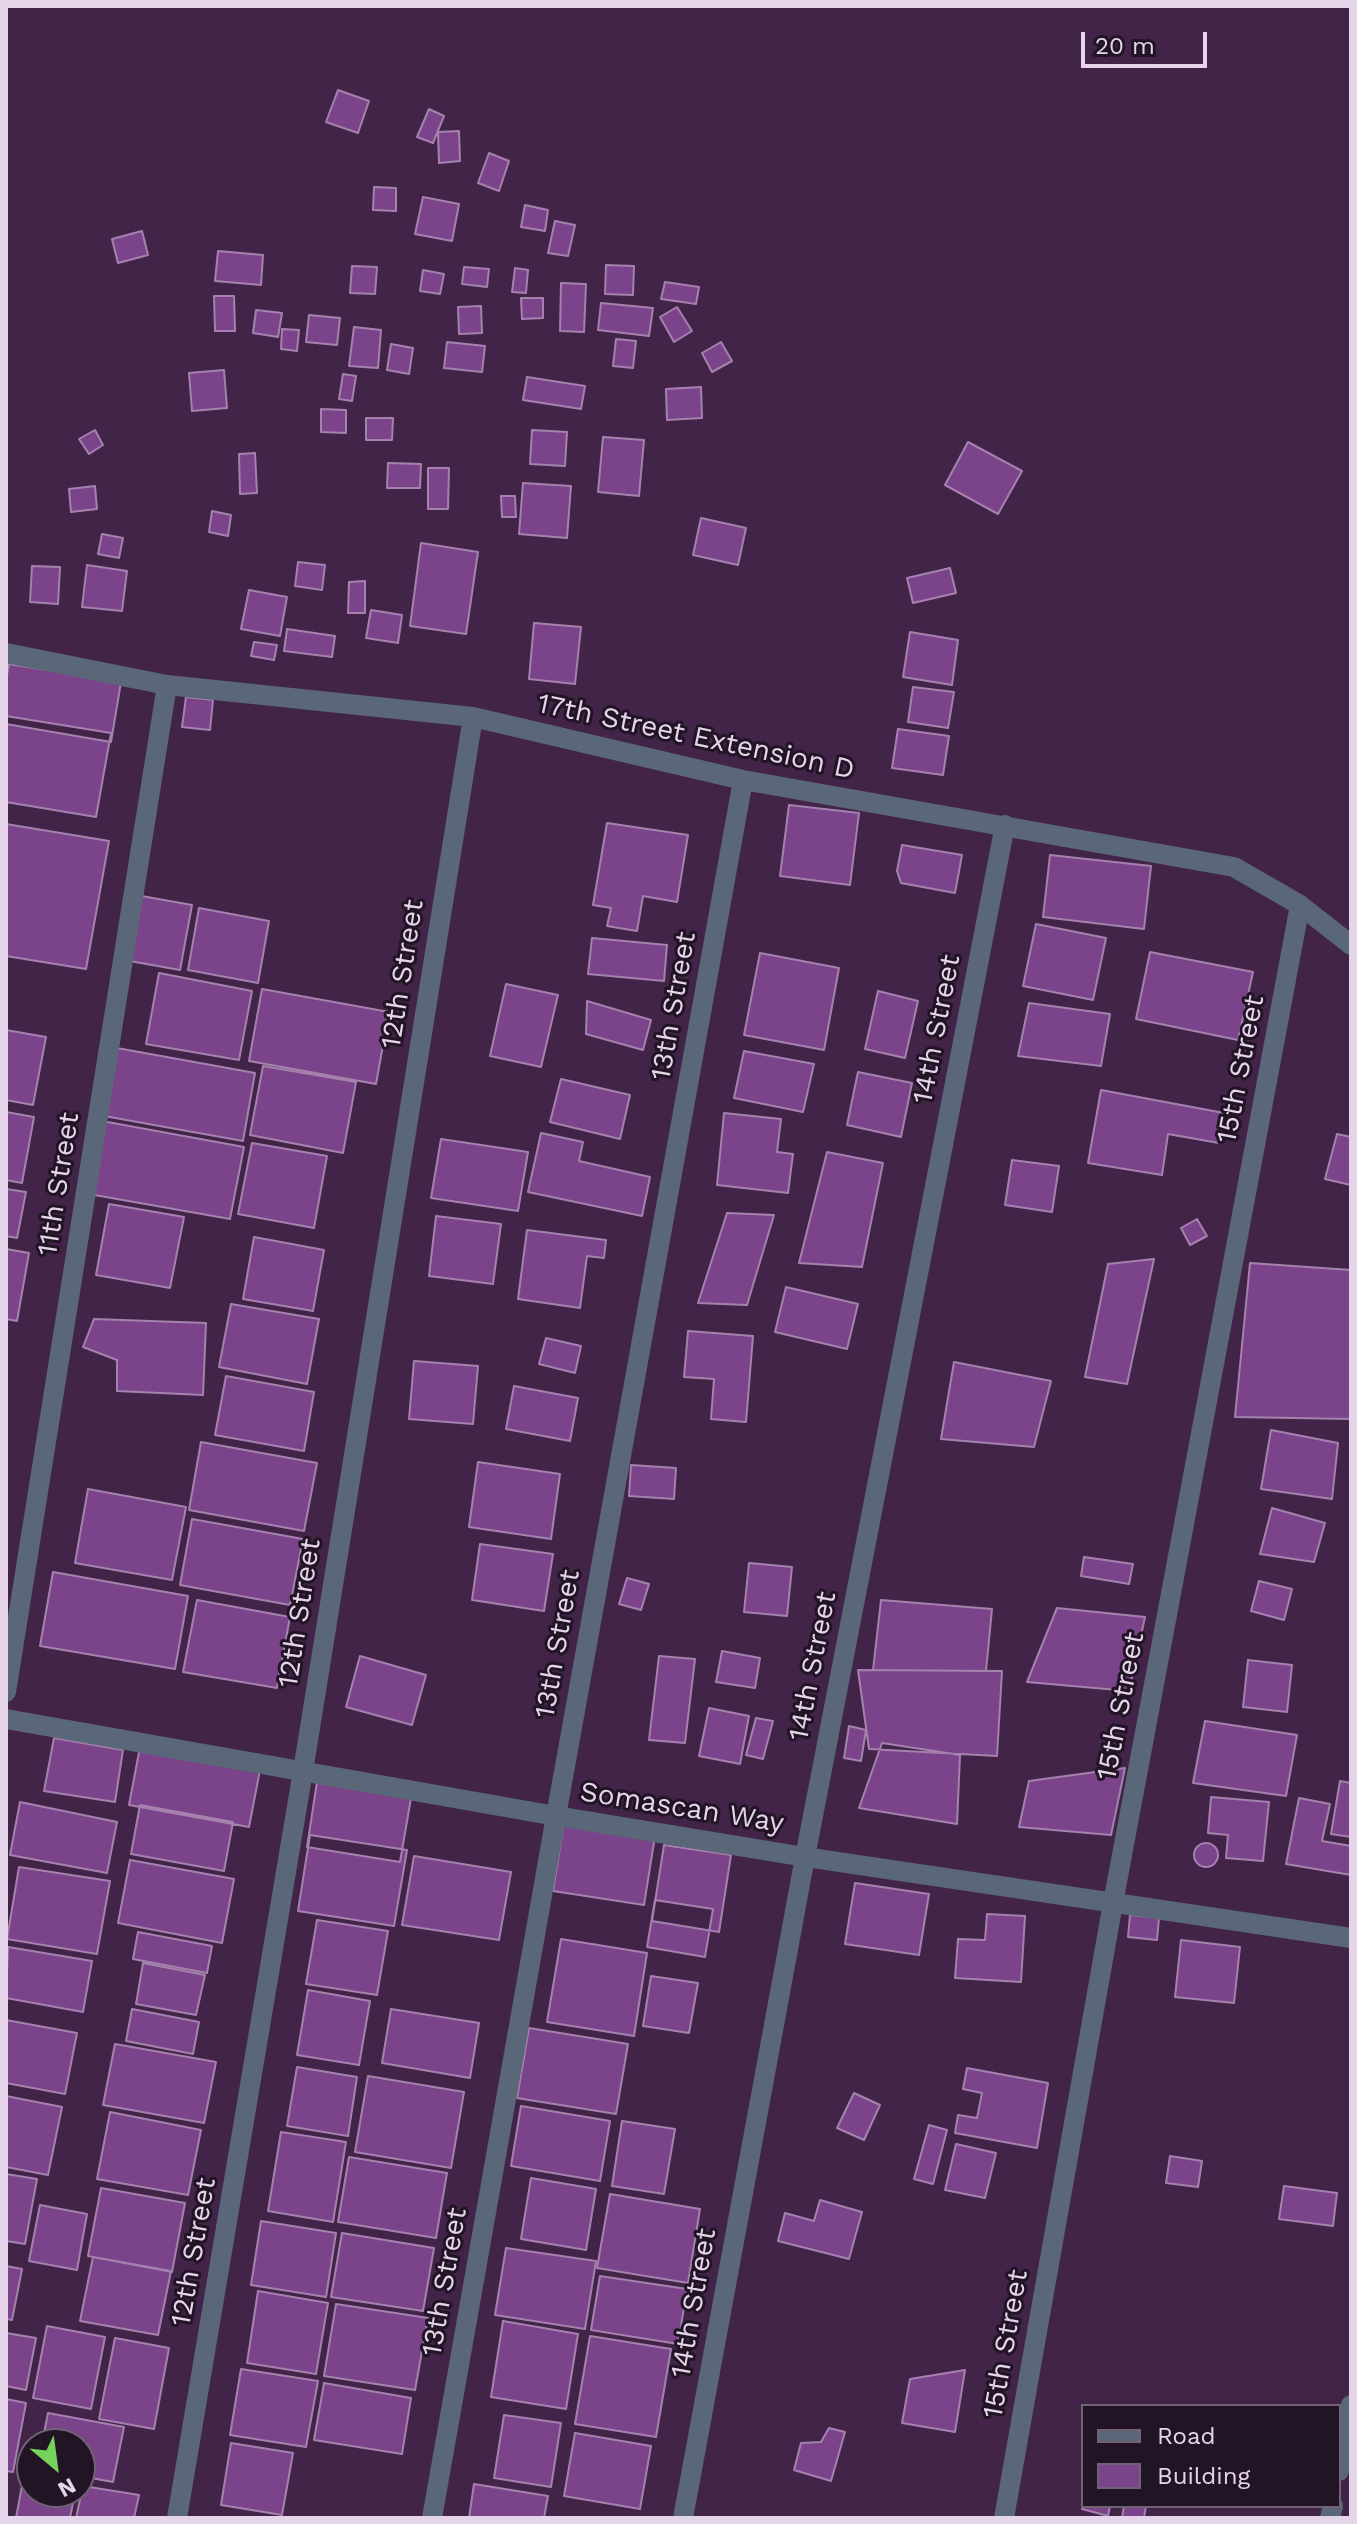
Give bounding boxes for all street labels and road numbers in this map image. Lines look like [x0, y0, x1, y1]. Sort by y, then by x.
street label: 17th Street Extension D [534, 687, 858, 787]
street label: 12th Street [375, 897, 431, 1051]
street label: 13th Street [644, 929, 704, 1083]
street label: 14th Street [906, 952, 968, 1106]
street label: 15th Street [1210, 992, 1272, 1146]
street label: 11th Street [31, 1110, 87, 1258]
street label: 12th Street [272, 1536, 328, 1690]
street label: 13th Street [528, 1567, 588, 1721]
street label: 14th Street [782, 1589, 844, 1743]
street label: 15th Street [1090, 1629, 1152, 1783]
street label: Somascan Way [578, 1775, 786, 1841]
street label: 12th Street [164, 2175, 224, 2329]
street label: 13th Street [415, 2205, 475, 2359]
street label: 14th Street [664, 2226, 724, 2380]
street label: 15th Street [976, 2267, 1036, 2421]

